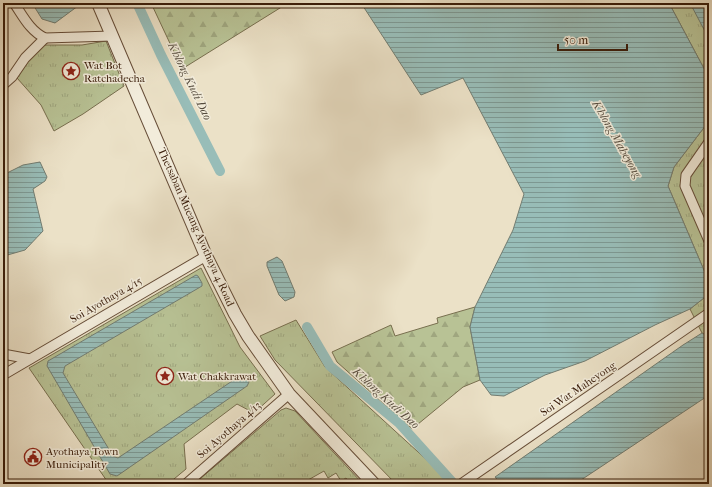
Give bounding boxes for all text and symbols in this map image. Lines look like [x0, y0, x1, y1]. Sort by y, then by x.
scale bar [558, 26, 627, 52]
text: 50 m [564, 33, 588, 47]
water label: Khlong Kudi Dao [165, 39, 215, 122]
place label: Wat Bot Ratchadecha [83, 59, 146, 85]
place icon: Wat Bot Ratchadecha [61, 61, 81, 81]
water label: Khlong Maheyong [589, 97, 645, 180]
street label: Thetsaban Mueang Ayothaya 4 Road [155, 146, 237, 309]
street label: Soi Ayothaya 4/15 [68, 274, 144, 326]
street label: Soi Wat Maheyong [538, 359, 618, 419]
water label: Khlong Kudi Dao [349, 364, 422, 432]
place icon: Wat Chakkrawat [155, 366, 175, 386]
place label: Wat Chakkrawat [177, 370, 256, 383]
street label: Soi Ayothaya 4/13 [194, 399, 264, 461]
place label: Ayothaya Town Municipality [45, 445, 119, 471]
public building icon: Ayothaya Town Municipality [23, 447, 43, 467]

